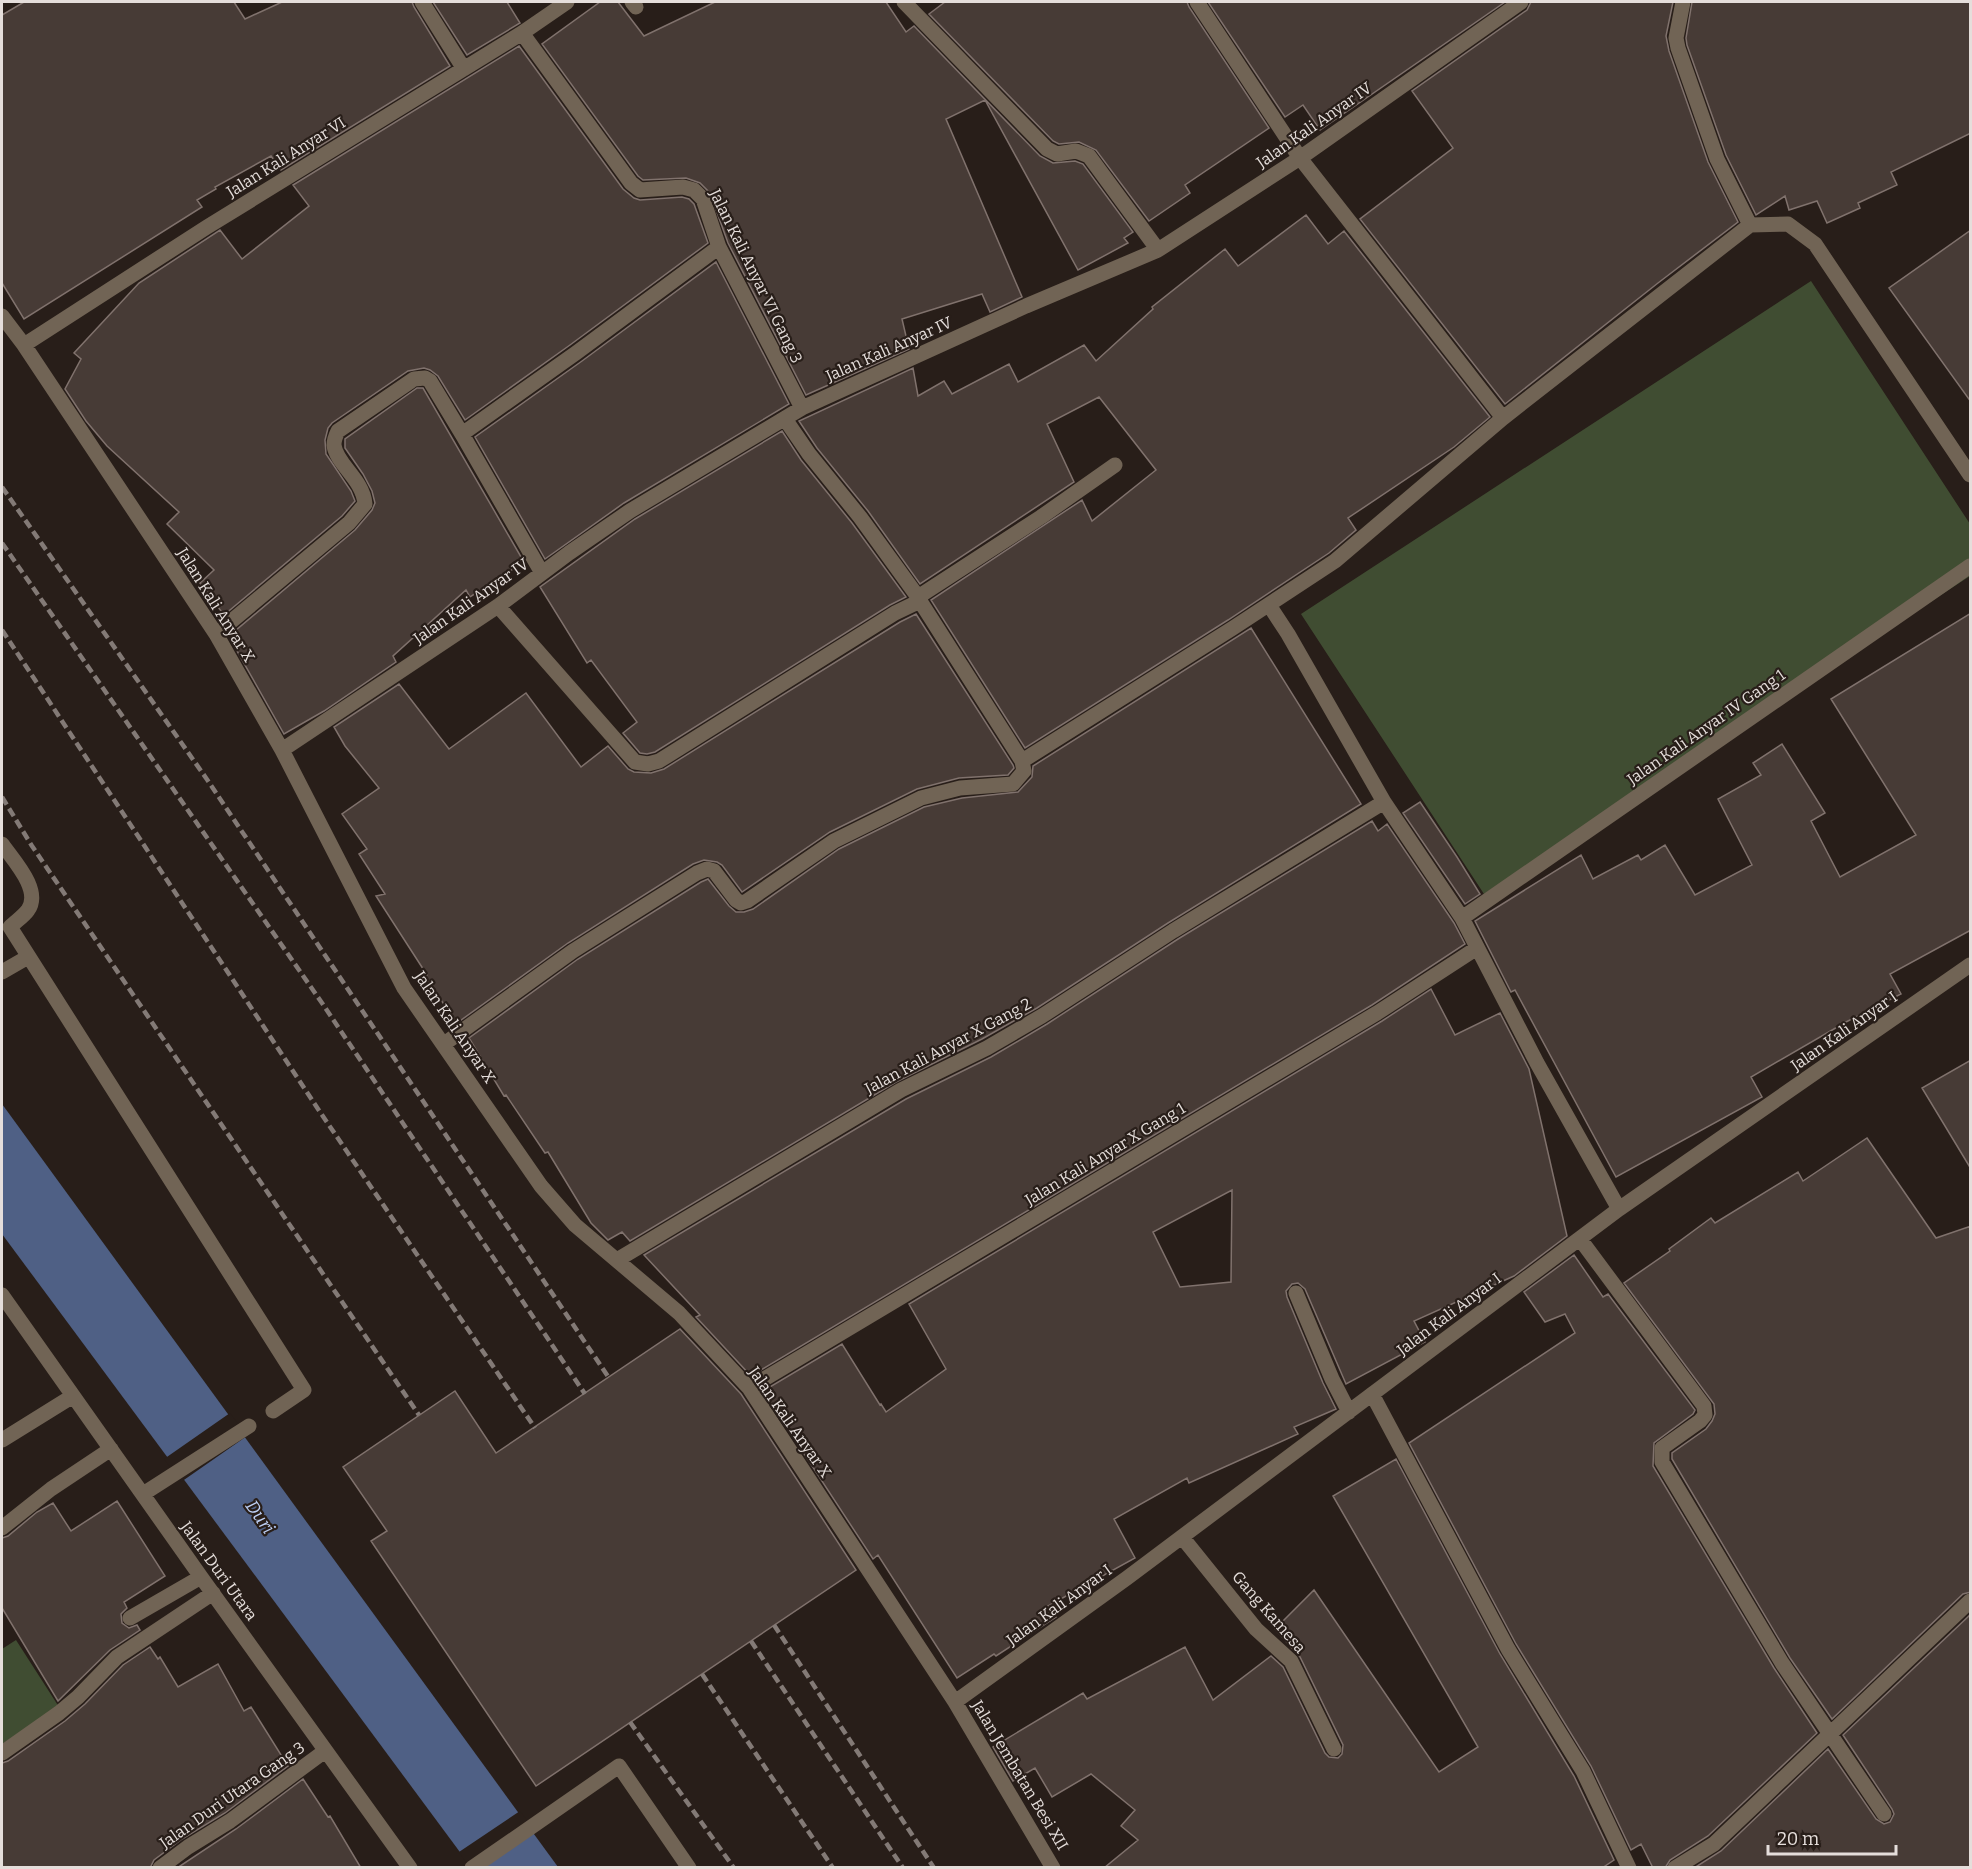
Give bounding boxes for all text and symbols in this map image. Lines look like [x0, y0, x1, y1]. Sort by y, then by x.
street label: Jalan Kali Anyar IV [1252, 78, 1376, 172]
street label: Jalan Kali Anyar VI [222, 113, 349, 202]
street label: Jalan Kali Anyar VI Gang 3 [705, 185, 806, 366]
street label: Jalan Kali Anyar IV [822, 312, 956, 386]
street label: Jalan Kali Anyar X [173, 544, 259, 666]
street label: Jalan Kali Anyar IV [409, 554, 533, 648]
street label: Jalan Kali Anyar IV Gang 1 [1622, 665, 1789, 789]
street label: Jalan Kali Anyar X [410, 966, 500, 1087]
street label: Jalan Kali Anyar I [1786, 987, 1901, 1075]
street label: Jalan Kali Anyar X Gang 2 [861, 994, 1034, 1098]
street label: Jalan Kali Anyar X Gang 1 [1021, 1098, 1189, 1210]
street label: Jalan Kali Anyar I [1392, 1269, 1505, 1360]
street label: Jalan Kali Anyar X [744, 1362, 835, 1481]
water label: Duri [241, 1496, 279, 1538]
street label: Jalan Duri Utara [176, 1517, 261, 1624]
street label: Jalan Kali Anyar I [1002, 1560, 1115, 1650]
street label: Gang Kamesa [1228, 1567, 1310, 1657]
street label: Jalan Jembatan Besi XII [967, 1696, 1072, 1853]
street label: Jalan Duri Utara Gang 3 [155, 1738, 308, 1853]
scale bar [1768, 1818, 1896, 1856]
text: 20 m [1777, 1828, 1819, 1850]

